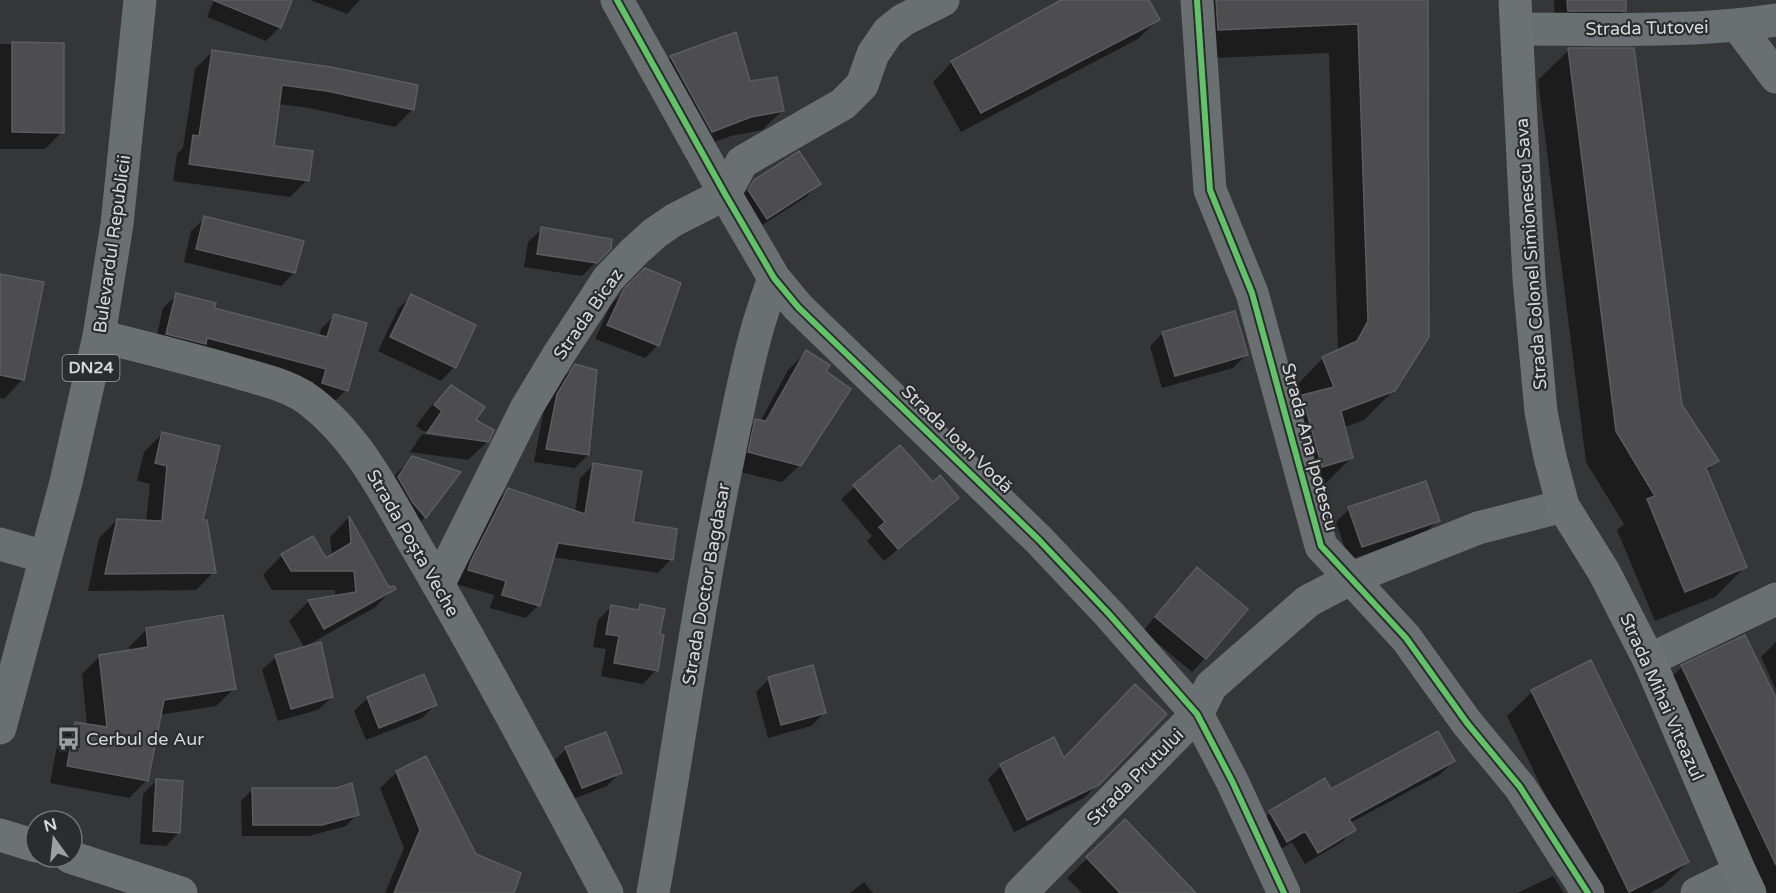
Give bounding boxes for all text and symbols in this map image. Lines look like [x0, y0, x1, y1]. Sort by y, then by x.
street label: Strada Tutovei [1585, 16, 1709, 40]
street label: Strada Colonel Simionescu Sava [1511, 117, 1551, 391]
street label: Bulevardul Republicii [89, 153, 135, 335]
street label: Strada Bicaz [549, 264, 627, 364]
road number: DN24 [62, 355, 119, 381]
street label: Strada Ana Ipotescu [1277, 361, 1343, 533]
street label: Strada Ioan Vodă [897, 380, 1017, 498]
street label: Strada Poșta Veche [362, 466, 464, 620]
street label: Strada Doctor Bagdasar [677, 481, 735, 687]
street label: Strada Mihai Viteazul [1615, 610, 1709, 784]
street label: Strada Prutului [1082, 724, 1188, 830]
bus stop icon: Cerbul de Aur [55, 726, 81, 752]
place label: Cerbul de Aur [86, 728, 204, 750]
north arrow [24, 809, 84, 869]
text: N [42, 814, 59, 837]

